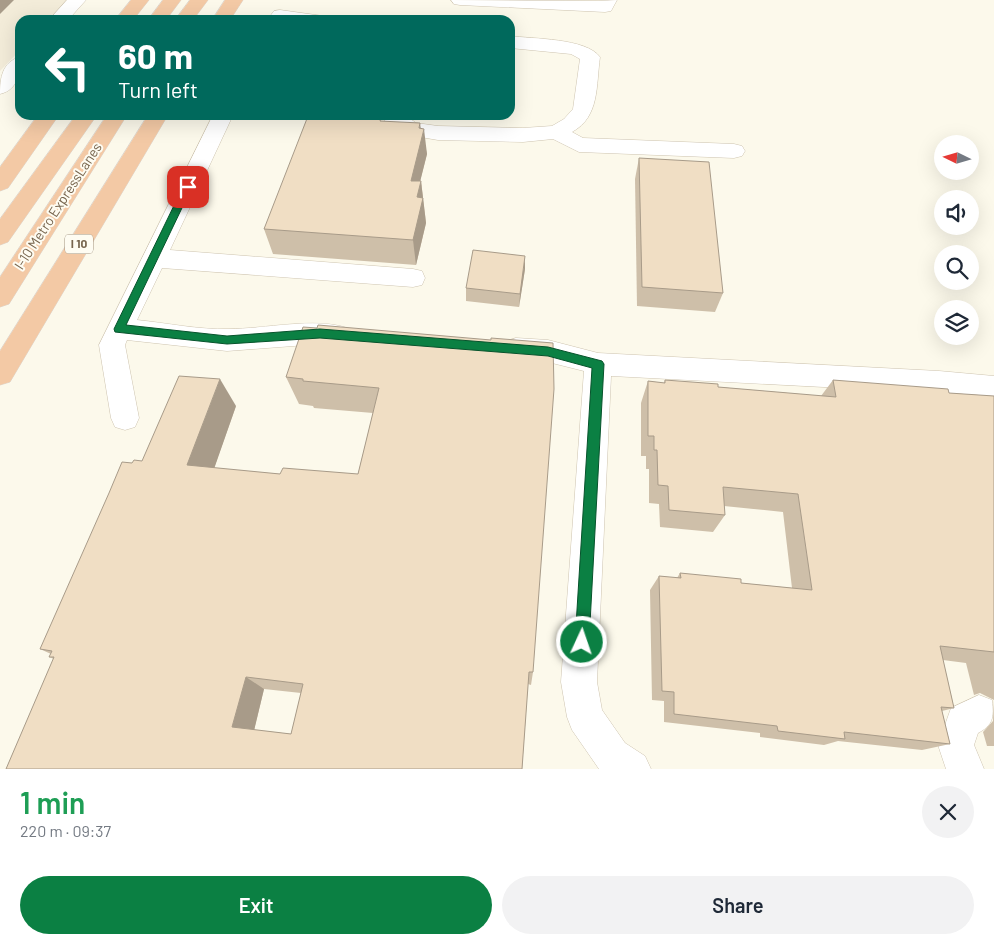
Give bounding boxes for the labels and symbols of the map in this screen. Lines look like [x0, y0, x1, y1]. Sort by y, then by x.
north arrow [934, 135, 979, 180]
street label: I-10 Metro ExpressLanes [10, 139, 105, 272]
pin [167, 166, 209, 208]
road number: I 10 [65, 234, 93, 253]
position arrow [555, 615, 607, 667]

